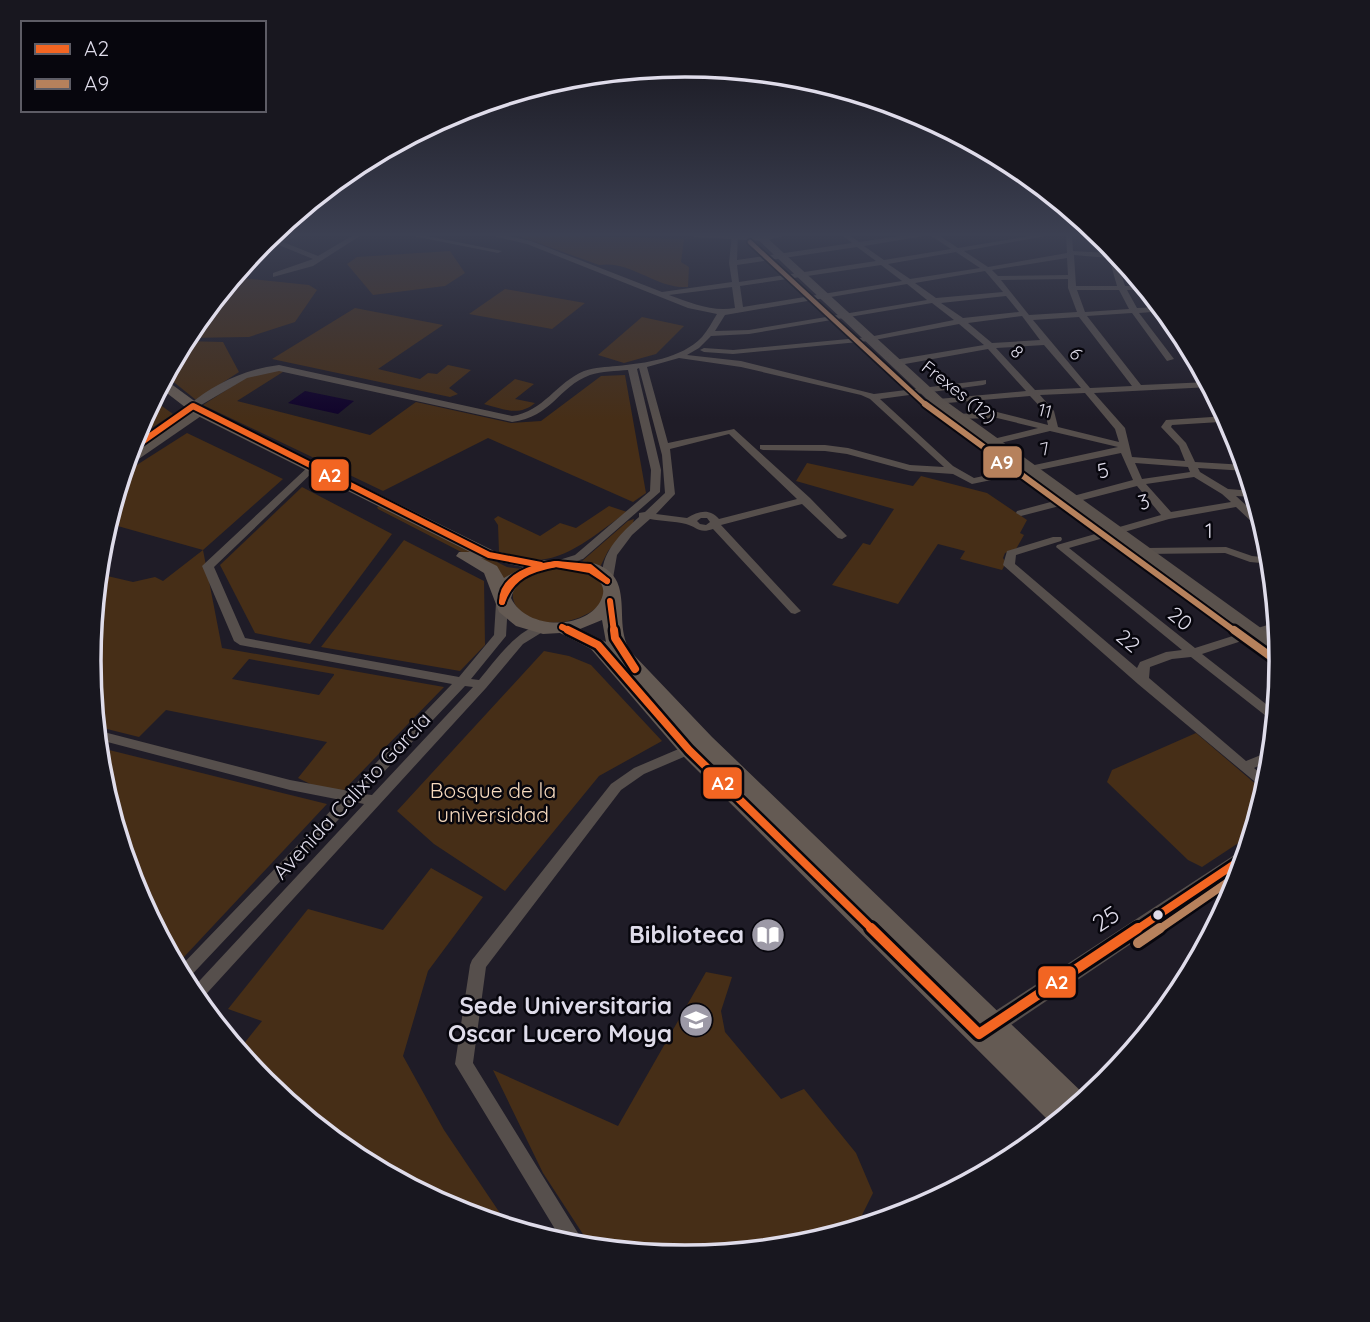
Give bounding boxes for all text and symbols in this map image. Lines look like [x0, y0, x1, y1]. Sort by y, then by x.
legend [21, 21, 266, 112]
text: A2 [84, 35, 109, 61]
text: A9 [84, 70, 109, 96]
street label: 8 [1006, 340, 1029, 363]
street label: 6 [1065, 342, 1088, 365]
street label: Frexes (12) [917, 355, 1001, 428]
street label: 11 [1036, 398, 1054, 423]
street label: 7 [1038, 436, 1052, 461]
line badge: A9 [982, 445, 1023, 479]
text: A9 [991, 450, 1013, 474]
street label: 5 [1094, 456, 1111, 484]
line badge: A2 [310, 458, 350, 492]
text: A2 [319, 463, 341, 487]
street label: 3 [1135, 487, 1152, 515]
street label: 1 [1205, 517, 1213, 543]
street label: 20 [1163, 601, 1198, 636]
street label: 22 [1111, 623, 1146, 658]
street label: Avenida Calixto García [267, 706, 436, 884]
line badge: A2 [702, 766, 743, 800]
text: A2 [712, 771, 734, 795]
park label: Bosque de la universidad [430, 777, 556, 827]
street label: 25 [1086, 898, 1125, 938]
unlabelled marker [1151, 908, 1165, 922]
library icon: Biblioteca [749, 916, 787, 954]
place label: Biblioteca [629, 919, 744, 949]
line badge: A2 [1037, 965, 1077, 999]
text: A2 [1046, 970, 1068, 994]
place label: Sede Universitaria Oscar Lucero Moya [448, 990, 672, 1048]
school or university icon: Sede Universitaria Oscar Lucero Moya [677, 1001, 715, 1039]

